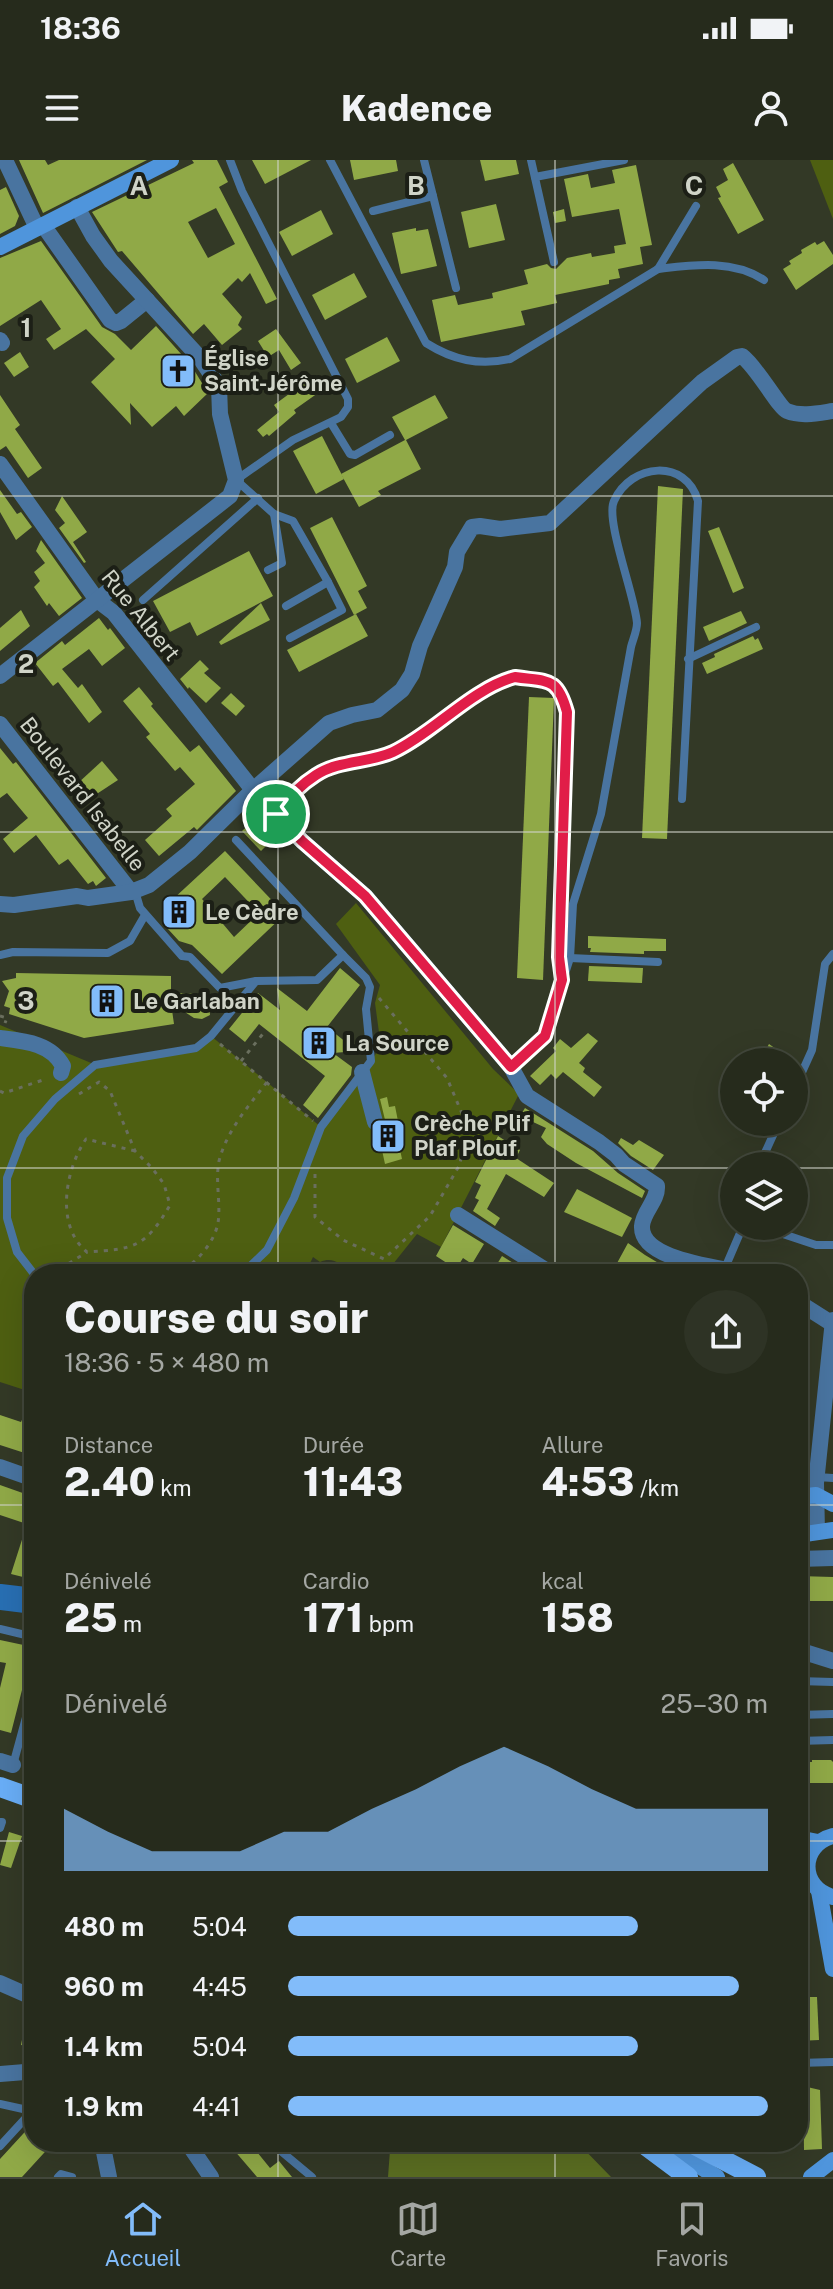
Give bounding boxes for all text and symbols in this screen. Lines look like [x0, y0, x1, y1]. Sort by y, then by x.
text: 18:36 [40, 10, 121, 46]
icon: menu [40, 86, 84, 130]
icon: person [749, 86, 793, 130]
text: Kadence [341, 87, 492, 129]
text: A [130, 170, 149, 201]
text: B [407, 170, 425, 201]
text: C [685, 170, 703, 201]
text: 1 [20, 312, 32, 343]
place label: Église Saint-Jérôme [204, 345, 343, 396]
church icon: Église Saint-Jérôme [159, 352, 197, 390]
street label: Rue Albert [96, 564, 186, 666]
text: 2 [18, 648, 34, 679]
street label: Boulevard Isabelle [15, 712, 151, 876]
pin [242, 780, 310, 848]
icon: arrive [254, 792, 298, 836]
building icon: Le Cèdre [160, 893, 198, 931]
place label: Le Cèdre [205, 899, 299, 925]
building icon: Le Garlaban [88, 982, 126, 1020]
text: 3 [17, 985, 35, 1016]
place label: Le Garlaban [133, 988, 260, 1014]
building icon: La Source [300, 1024, 338, 1062]
place label: La Source [345, 1030, 450, 1056]
map controls [720, 1048, 808, 1240]
button: locate [720, 1048, 808, 1136]
place label: Crèche Plif Plaf Plouf [414, 1110, 530, 1161]
building icon: Crèche Plif Plaf Plouf [369, 1117, 407, 1155]
button: layers [720, 1152, 808, 1240]
button: share [684, 1290, 768, 1374]
text: Course du soir [64, 1291, 368, 1343]
text: 18:36 · 5 × 480 m [64, 1347, 269, 1378]
text: Distance [64, 1432, 153, 1458]
text: Durée [303, 1432, 364, 1458]
text: Allure [541, 1432, 603, 1458]
text: 2.40 [64, 1458, 155, 1505]
text: 11:43 [303, 1458, 403, 1505]
text: 4:53 [541, 1458, 635, 1505]
text: km [155, 1475, 192, 1501]
text: /km [635, 1475, 679, 1501]
text: Dénivelé [64, 1568, 152, 1594]
text: Cardio [303, 1568, 369, 1594]
text: kcal [541, 1568, 584, 1594]
text: 25 [64, 1594, 118, 1641]
text: 171 [303, 1594, 363, 1641]
text: 158 [541, 1594, 614, 1641]
text: m [118, 1611, 142, 1637]
text: bpm [363, 1611, 414, 1637]
text: Dénivelé [64, 1688, 168, 1719]
text: 25–30 m [660, 1688, 768, 1719]
text: 480 m [64, 1911, 144, 1942]
text: 5:04 [192, 1911, 247, 1942]
text: 960 m [64, 1971, 144, 2002]
text: 4:45 [192, 1971, 247, 2002]
text: 1.4 km [64, 2031, 143, 2062]
text: 5:04 [192, 2031, 247, 2062]
text: 1.9 km [64, 2091, 143, 2122]
text: 4:41 [192, 2091, 241, 2122]
tab: Accueil [105, 2197, 181, 2271]
tab: Carte [390, 2197, 446, 2271]
tab: Favoris [655, 2197, 728, 2271]

